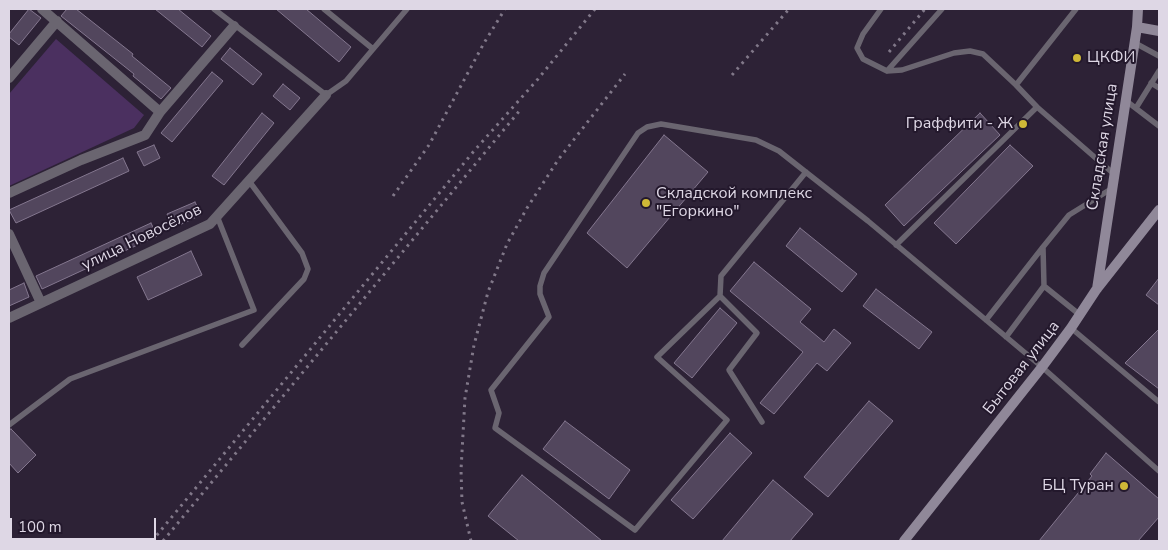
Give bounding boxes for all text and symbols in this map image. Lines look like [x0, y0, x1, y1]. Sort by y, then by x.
place label: ЦКФИ [1087, 48, 1135, 68]
marker: ЦКФИ [1071, 52, 1083, 64]
street label: Складская улица [1083, 82, 1123, 212]
place label: Граффити - Ж [906, 114, 1013, 134]
marker: Граффити - Ж [1017, 118, 1029, 130]
place label: Складской комплекс "Егоркино" [656, 184, 812, 222]
marker: Складской комплекс "Егоркино" [640, 197, 652, 209]
street label: улица Новосёлов [79, 201, 205, 275]
street label: Бытовая улица [980, 318, 1064, 418]
place label: БЦ Туран [1042, 476, 1114, 496]
marker: БЦ Туран [1118, 480, 1130, 492]
scale bar [12, 508, 159, 540]
text: 100 m [18, 517, 62, 537]

